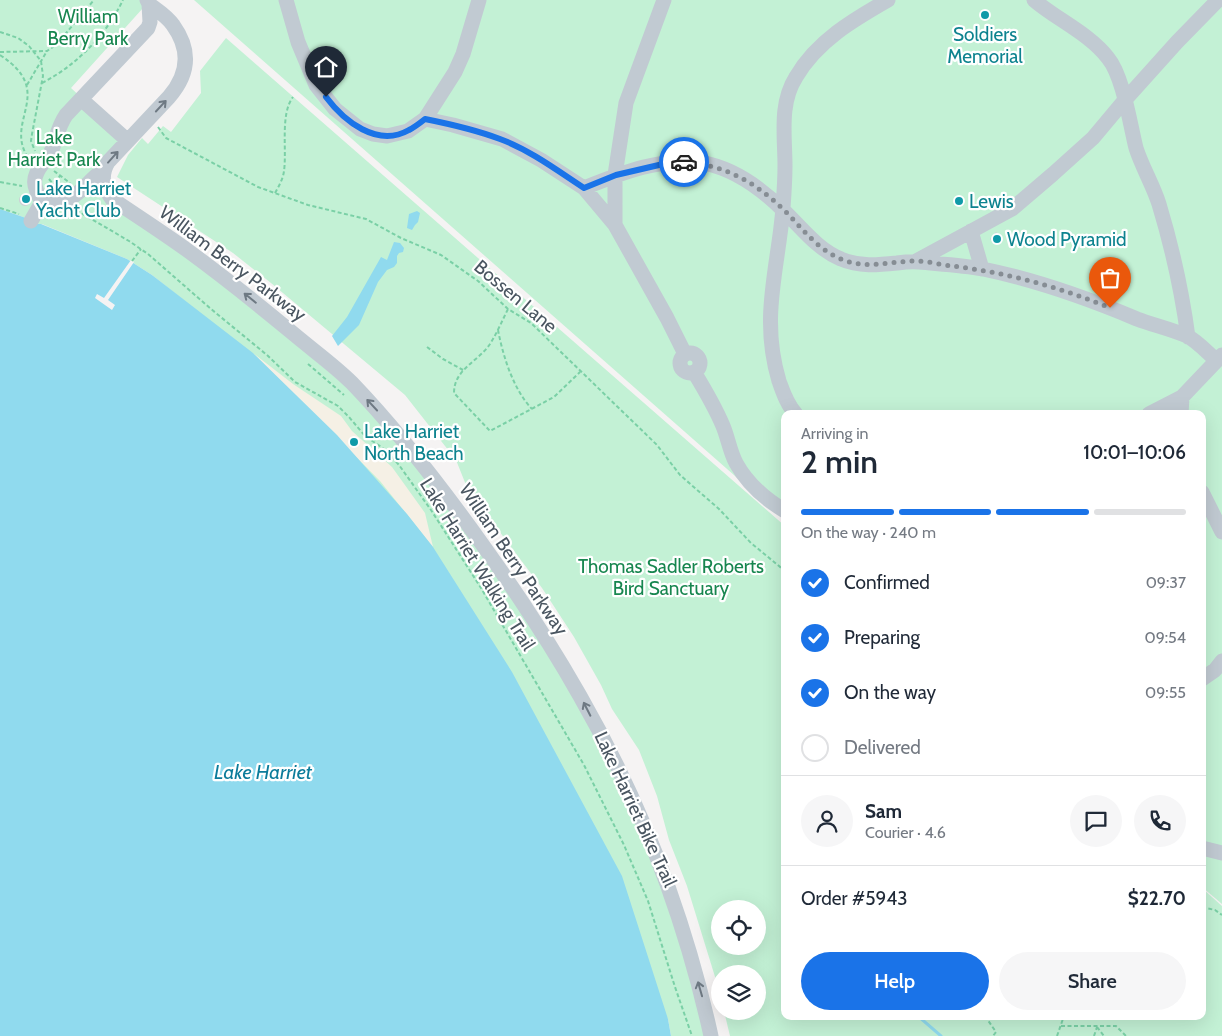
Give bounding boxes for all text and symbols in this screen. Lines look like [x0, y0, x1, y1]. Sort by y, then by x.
park label: William Berry Park [47, 5, 129, 50]
marker: Soldiers Memorial [979, 9, 991, 21]
place label: Soldiers Memorial [947, 23, 1023, 68]
pin [305, 46, 347, 97]
icon: home [312, 53, 340, 81]
one-way arrow [155, 99, 167, 112]
park label: Lake Harriet Park [7, 126, 101, 171]
courier [659, 137, 709, 187]
icon: car [670, 148, 698, 176]
one-way arrow [108, 150, 119, 163]
place label: Lake Harriet Yacht Club [35, 177, 132, 222]
place label: Lewis [969, 190, 1014, 213]
marker: Lake Harriet Yacht Club [20, 193, 32, 205]
marker: Lewis [953, 195, 965, 207]
street label: William Berry Parkway [155, 201, 311, 326]
place label: Wood Pyramid [1007, 228, 1127, 251]
marker: Wood Pyramid [991, 233, 1003, 245]
street label: Bossen Lane [470, 255, 562, 338]
pin [1089, 257, 1131, 308]
icon: bag [1096, 264, 1124, 292]
one-way arrow [244, 293, 257, 304]
one-way arrow [366, 399, 378, 412]
place label: Lake Harriet North Beach [364, 420, 464, 465]
text: Arriving in [801, 424, 868, 443]
marker: Lake Harriet North Beach [348, 436, 360, 448]
text: 10:01–10:06 [1083, 441, 1186, 464]
text: 2 min [801, 442, 878, 481]
street label: Lake Harriet Walking Trail [415, 474, 540, 655]
street label: William Berry Parkway [454, 479, 573, 640]
text: On the way · 240 m [801, 523, 936, 542]
park label: Thomas Sadler Roberts Bird Sanctuary [578, 555, 764, 600]
icon: check [801, 569, 829, 597]
text: Confirmed [844, 571, 930, 594]
text: 09:37 [1146, 573, 1186, 592]
icon: check [801, 624, 829, 652]
text: Preparing [844, 626, 920, 649]
text: 09:54 [1145, 628, 1186, 647]
icon: check [801, 679, 829, 707]
text: On the way [844, 681, 936, 704]
text: 09:55 [1145, 683, 1186, 702]
one-way arrow [582, 702, 591, 717]
street label: Lake Harriet Bike Trail [589, 728, 682, 891]
text: Delivered [844, 736, 921, 759]
water label: Lake Harriet [214, 760, 313, 784]
button: person [801, 795, 853, 847]
button: chat [1070, 795, 1122, 847]
button: phone [1134, 795, 1186, 847]
text: Sam [865, 800, 902, 823]
text: Courier · 4.6 [865, 823, 946, 842]
text: Order #5943 [801, 887, 908, 910]
text: $22.70 [1128, 887, 1186, 910]
map controls [711, 900, 766, 1020]
button: locate [711, 900, 766, 955]
button: Help [801, 952, 989, 1010]
button: Share [999, 952, 1186, 1010]
button: layers [711, 965, 766, 1020]
one-way arrow [695, 981, 705, 997]

